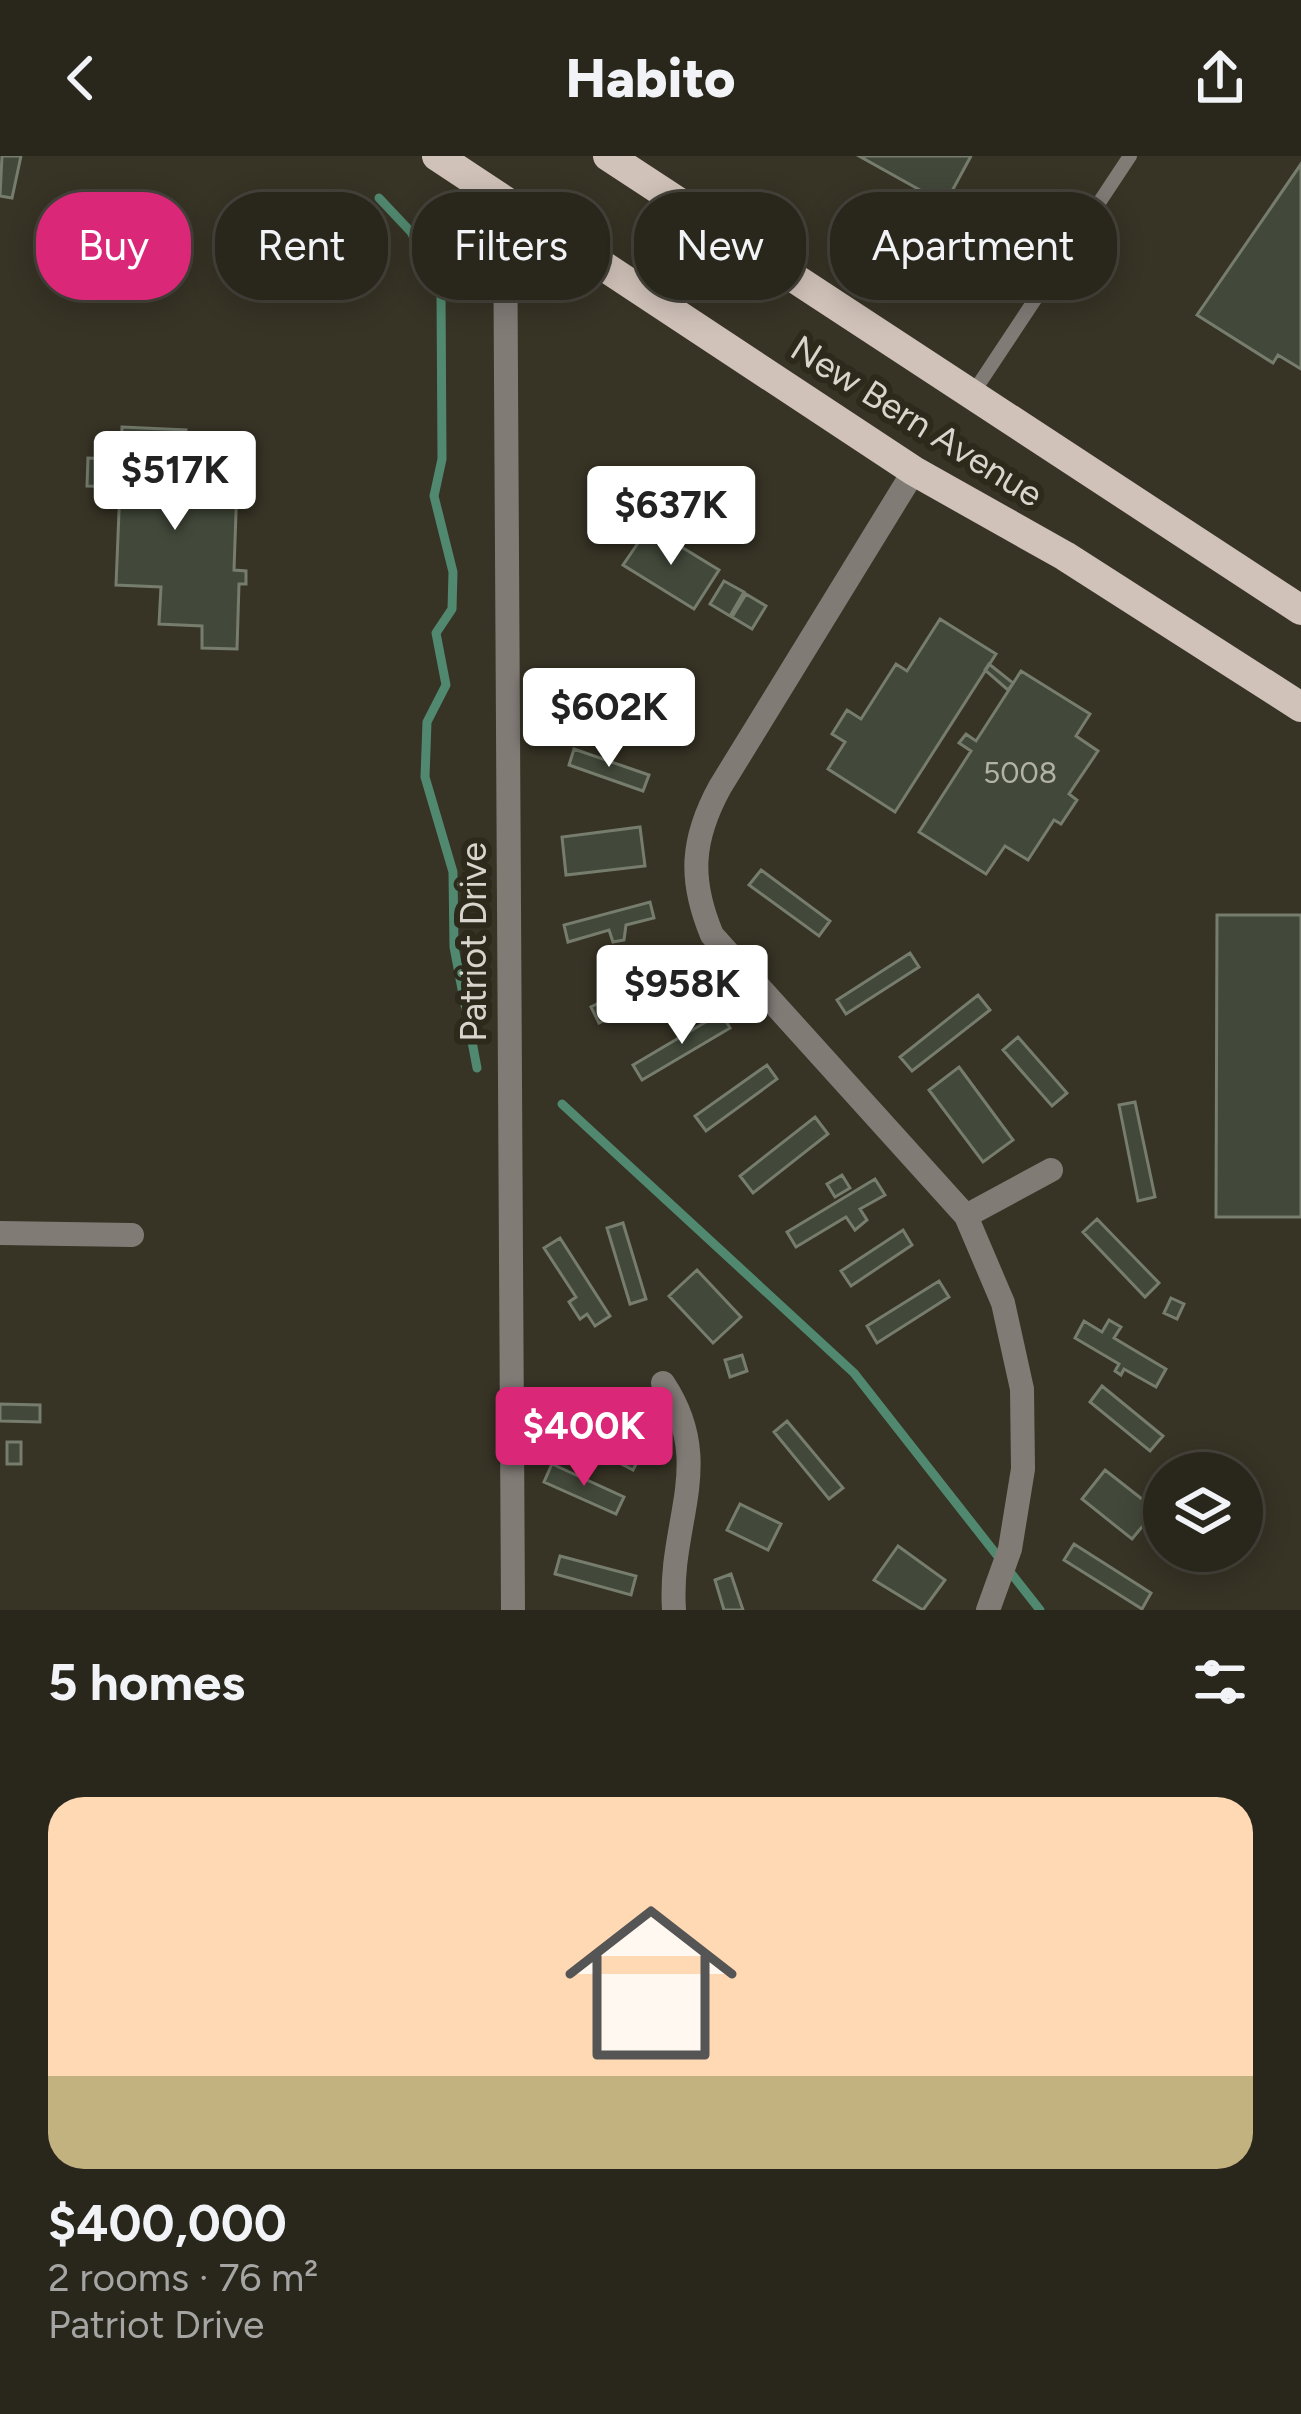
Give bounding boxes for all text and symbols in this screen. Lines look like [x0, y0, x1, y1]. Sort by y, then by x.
icon: back [48, 45, 114, 111]
icon: share [1187, 45, 1253, 111]
text: Habito [565, 46, 736, 111]
chip: Buy [36, 192, 191, 300]
chip: Rent [215, 192, 388, 300]
chip: Filters [412, 192, 610, 300]
chip: New [634, 192, 806, 300]
chip: Apartment [830, 192, 1117, 300]
street label: New Bern Avenue [783, 326, 1051, 516]
pin: $517K [91, 431, 259, 533]
text: $517K [121, 446, 229, 493]
pin: $637K [587, 466, 755, 568]
text: $637K [614, 481, 728, 528]
pin: $602K [525, 668, 693, 770]
text: $602K [550, 683, 668, 730]
house number: 5008 [983, 754, 1057, 791]
street label: Patriot Drive [452, 842, 495, 1042]
pin: $958K [598, 945, 766, 1047]
text: $958K [624, 960, 740, 1007]
pin: $400K [500, 1387, 668, 1489]
text: $400K [523, 1402, 645, 1449]
map controls [1143, 1452, 1263, 1572]
button: layers [1143, 1452, 1263, 1572]
icon: filters [1187, 1649, 1253, 1715]
text: 5 homes [48, 1652, 245, 1713]
icon: home [543, 1875, 759, 2091]
text: $400,000 [48, 2193, 287, 2254]
text: 2 rooms · 76 m² [48, 2254, 318, 2301]
text: Patriot Drive [48, 2301, 264, 2348]

